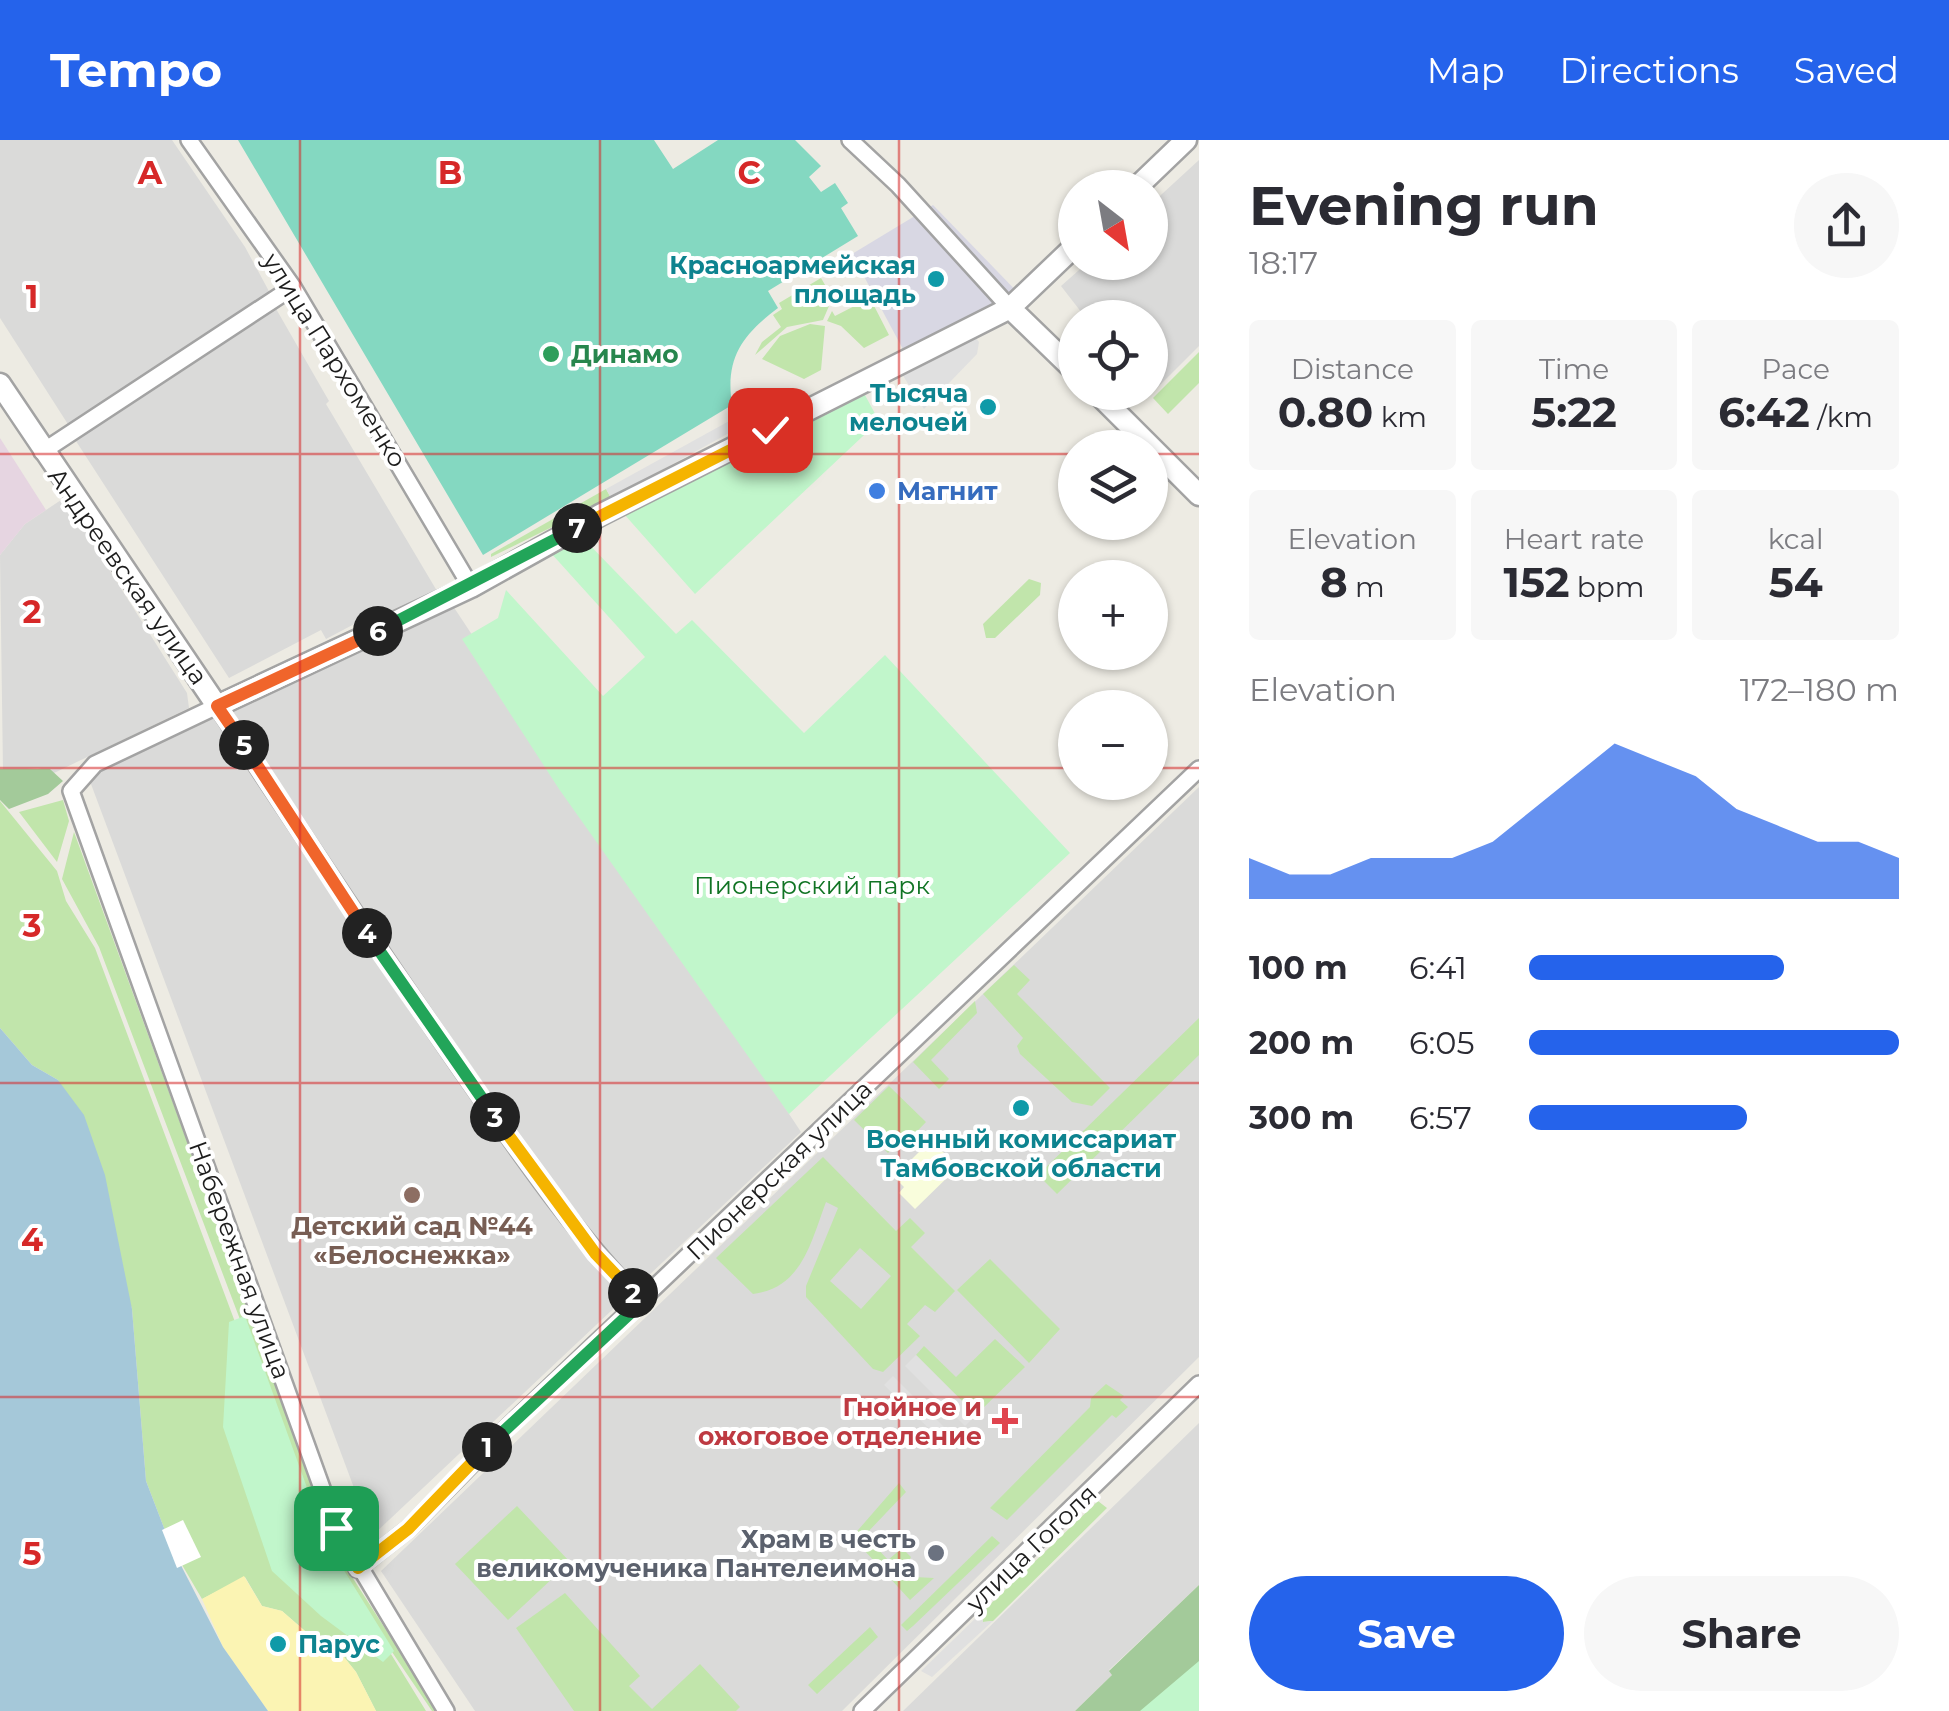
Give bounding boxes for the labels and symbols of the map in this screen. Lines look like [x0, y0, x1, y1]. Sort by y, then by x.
text: A [137, 153, 163, 192]
text: B [438, 153, 462, 192]
text: C [737, 153, 761, 192]
north arrow [1058, 170, 1168, 280]
street label: улица Пархоменко [256, 246, 413, 473]
place label: Красноармейская площадь [669, 250, 916, 309]
marker: Красноармейская площадь [925, 268, 947, 290]
text: 1 [26, 277, 38, 316]
place label: Динамо [571, 339, 679, 369]
marker: Динамо [540, 343, 562, 365]
place label: Тысяча мелочей [849, 378, 968, 437]
pin [728, 388, 813, 473]
marker: Тысяча мелочей [977, 396, 999, 418]
street label: Андреевская улица [42, 462, 214, 690]
place label: Магнит [897, 476, 998, 506]
marker: Магнит [866, 480, 888, 502]
pin: 7 [552, 503, 602, 553]
text: 2 [23, 592, 41, 631]
pin: 6 [353, 606, 403, 656]
pin: 5 [219, 720, 269, 770]
park label: Пионерский парк [694, 870, 930, 900]
text: 3 [22, 906, 41, 945]
pin: 4 [342, 908, 392, 958]
street label: Пионерская улица [680, 1074, 878, 1266]
pin: 3 [470, 1092, 520, 1142]
marker: Военный комиссариат Тамбовской области [1010, 1097, 1032, 1119]
place label: Военный комиссариат Тамбовской области [866, 1124, 1177, 1183]
street label: Набережная улица [183, 1137, 297, 1383]
marker: Детский сад №44 «Белоснежка» [401, 1184, 423, 1206]
place label: Детский сад №44 «Белоснежка» [291, 1211, 533, 1270]
text: 4 [21, 1220, 43, 1259]
pin: 2 [608, 1268, 658, 1318]
place label: Гнойное и ожоговое отделение [698, 1392, 982, 1451]
marker: Гнойное и ожоговое отделение [992, 1408, 1018, 1434]
pin: 1 [462, 1422, 512, 1472]
street label: улица Гоголя [959, 1478, 1103, 1618]
pin [294, 1486, 379, 1571]
place label: Храм в честь великомученика Пантелеимона [476, 1524, 916, 1583]
text: 5 [22, 1534, 42, 1573]
marker: Храм в честь великомученика Пантелеимона [925, 1542, 947, 1564]
place label: Парус [298, 1629, 380, 1659]
marker: Парус [267, 1633, 289, 1655]

